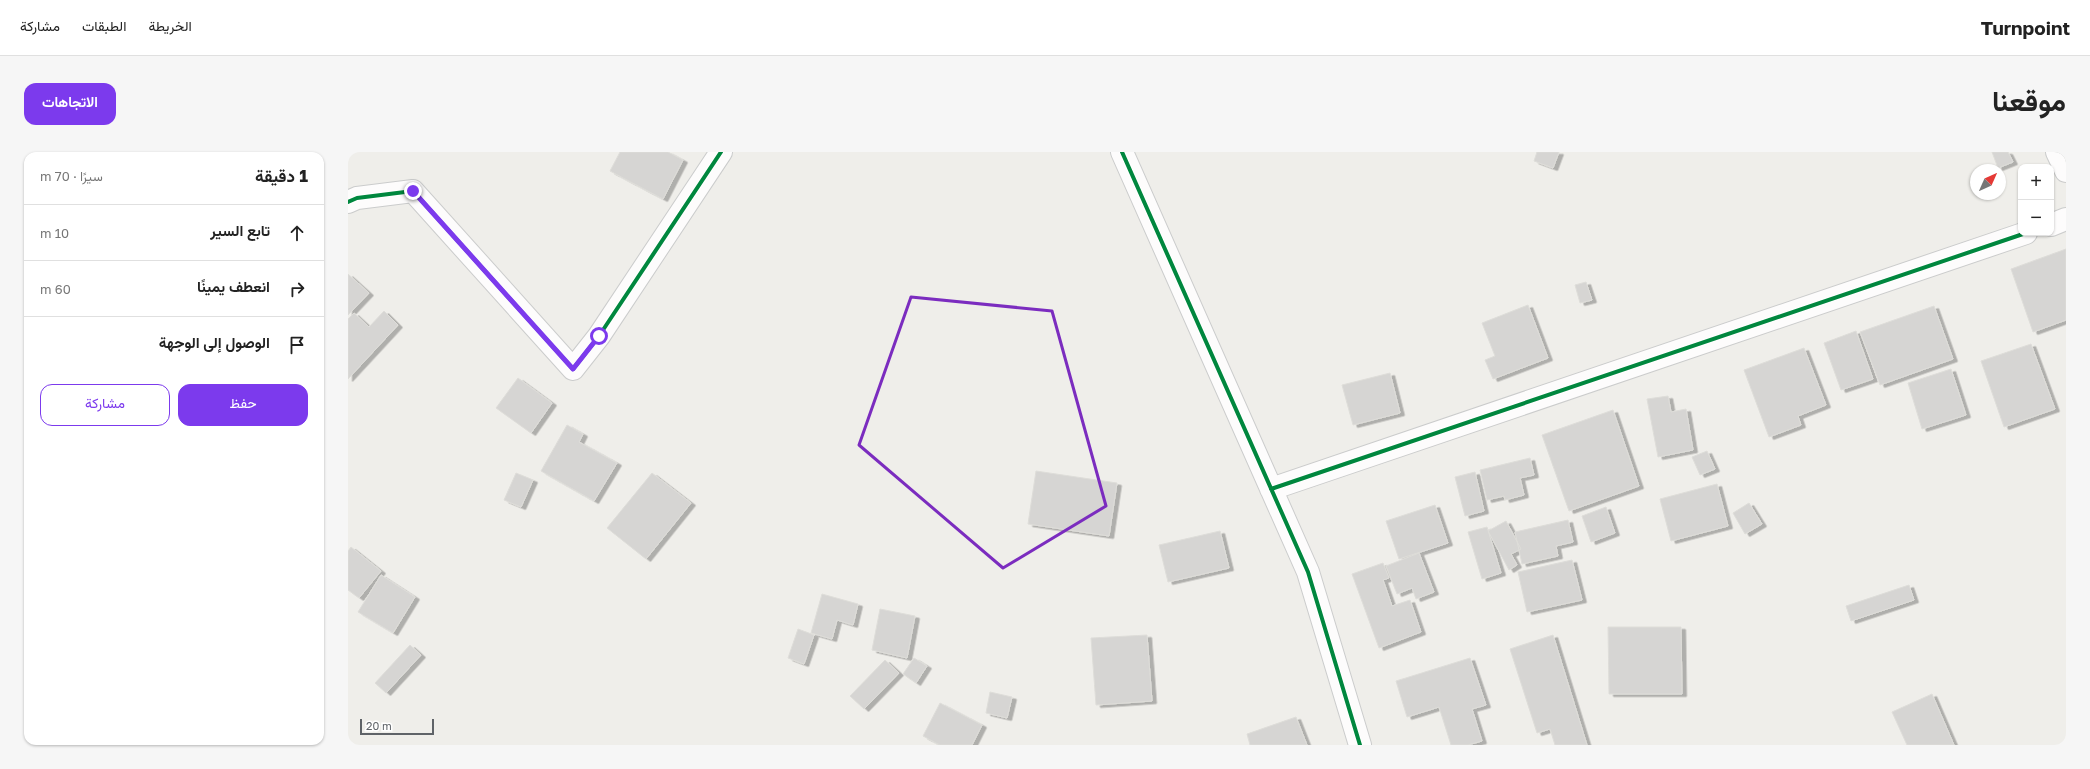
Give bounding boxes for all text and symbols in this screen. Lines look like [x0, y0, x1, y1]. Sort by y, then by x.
text: Turnpoint [1981, 16, 2070, 39]
text: مشاركة [20, 17, 60, 34]
text: الطبقات [82, 17, 126, 34]
text: الخريطة [148, 17, 192, 34]
button: الاتجاهات [24, 83, 116, 125]
text: موقعنا [1992, 84, 2066, 117]
north arrow [1970, 164, 2006, 200]
map controls [2018, 164, 2054, 236]
button: + [2018, 164, 2054, 200]
text: 1 دقيقة [255, 165, 308, 186]
text: سيرًا · 70 m [40, 168, 103, 184]
route end [404, 182, 422, 200]
button: − [2018, 200, 2054, 236]
text: تابع السير [210, 221, 270, 239]
icon: ahead [286, 222, 308, 244]
text: 10 m [40, 225, 69, 241]
text: انعطف يمينًا [197, 277, 270, 295]
icon: right [286, 278, 308, 300]
text: 60 m [40, 281, 71, 297]
route start [590, 327, 608, 345]
text: الوصول إلى الوجهة [159, 333, 270, 351]
icon: arrive [286, 334, 308, 356]
button: مشاركة [40, 384, 170, 426]
button: حفظ [178, 384, 308, 426]
scale bar [360, 717, 434, 736]
text: 20 m [366, 719, 392, 732]

